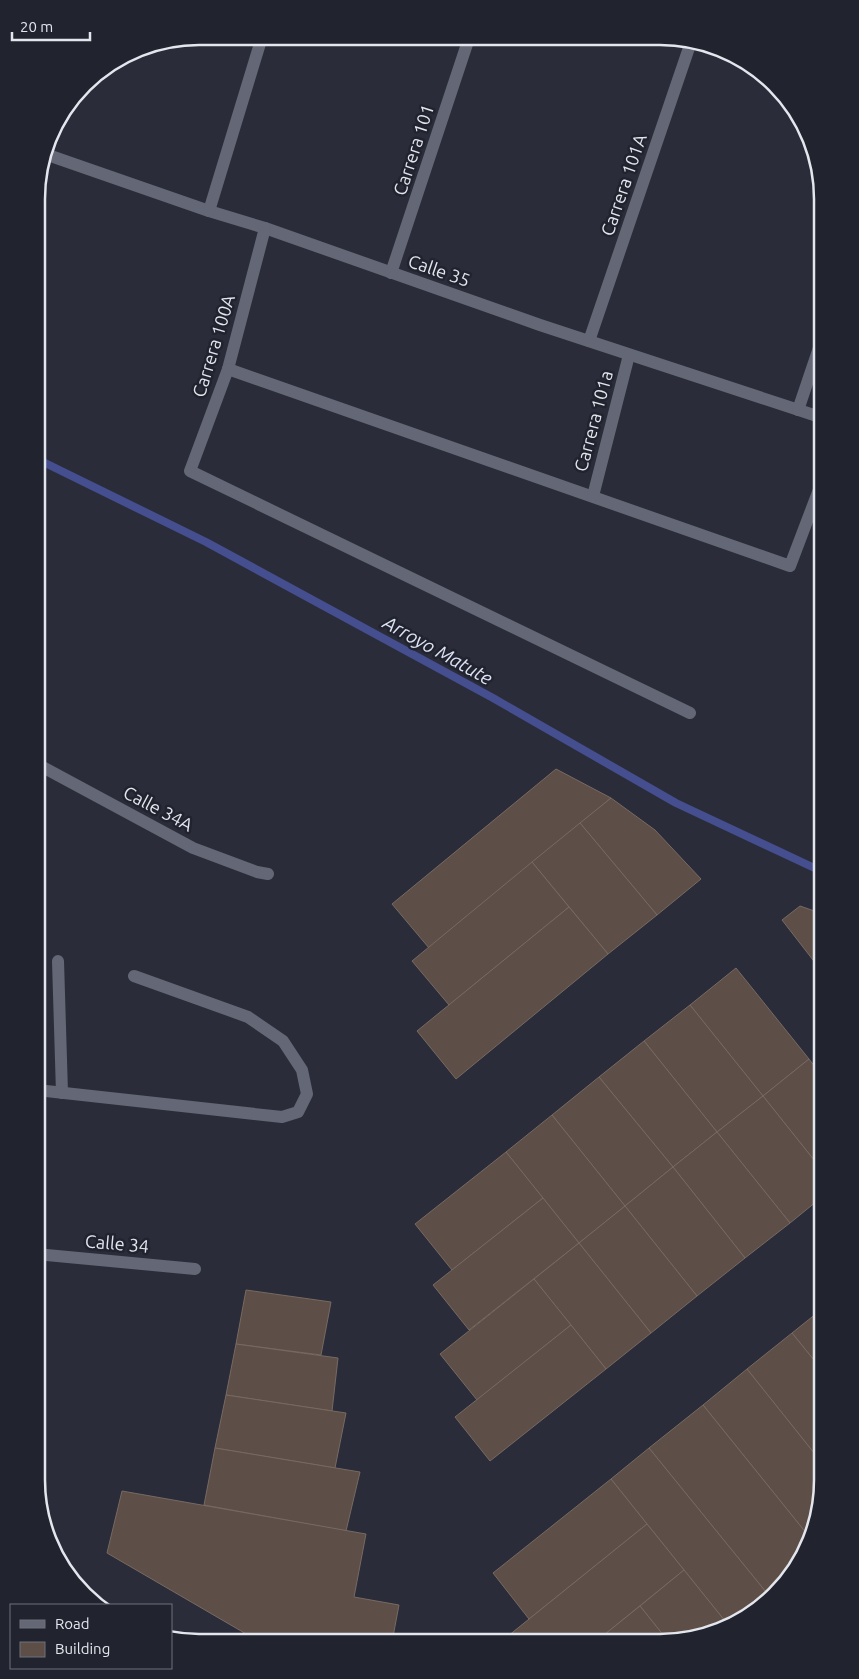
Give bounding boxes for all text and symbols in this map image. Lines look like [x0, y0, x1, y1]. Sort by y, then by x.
scale bar [12, 10, 90, 42]
text: 20 m [20, 18, 53, 35]
street label: Carrera 101 [389, 102, 437, 198]
street label: Carrera 101A [596, 131, 650, 238]
street label: Calle 35 [406, 250, 473, 290]
street label: Carrera 100A [188, 292, 238, 399]
street label: Carrera 101a [570, 368, 616, 473]
water label: Arroyo Matute [379, 610, 497, 689]
street label: Calle 34A [120, 781, 197, 835]
street label: Calle 34 [84, 1230, 150, 1256]
legend [10, 1604, 172, 1669]
text: Road [55, 1615, 90, 1632]
text: Building [55, 1640, 110, 1657]

